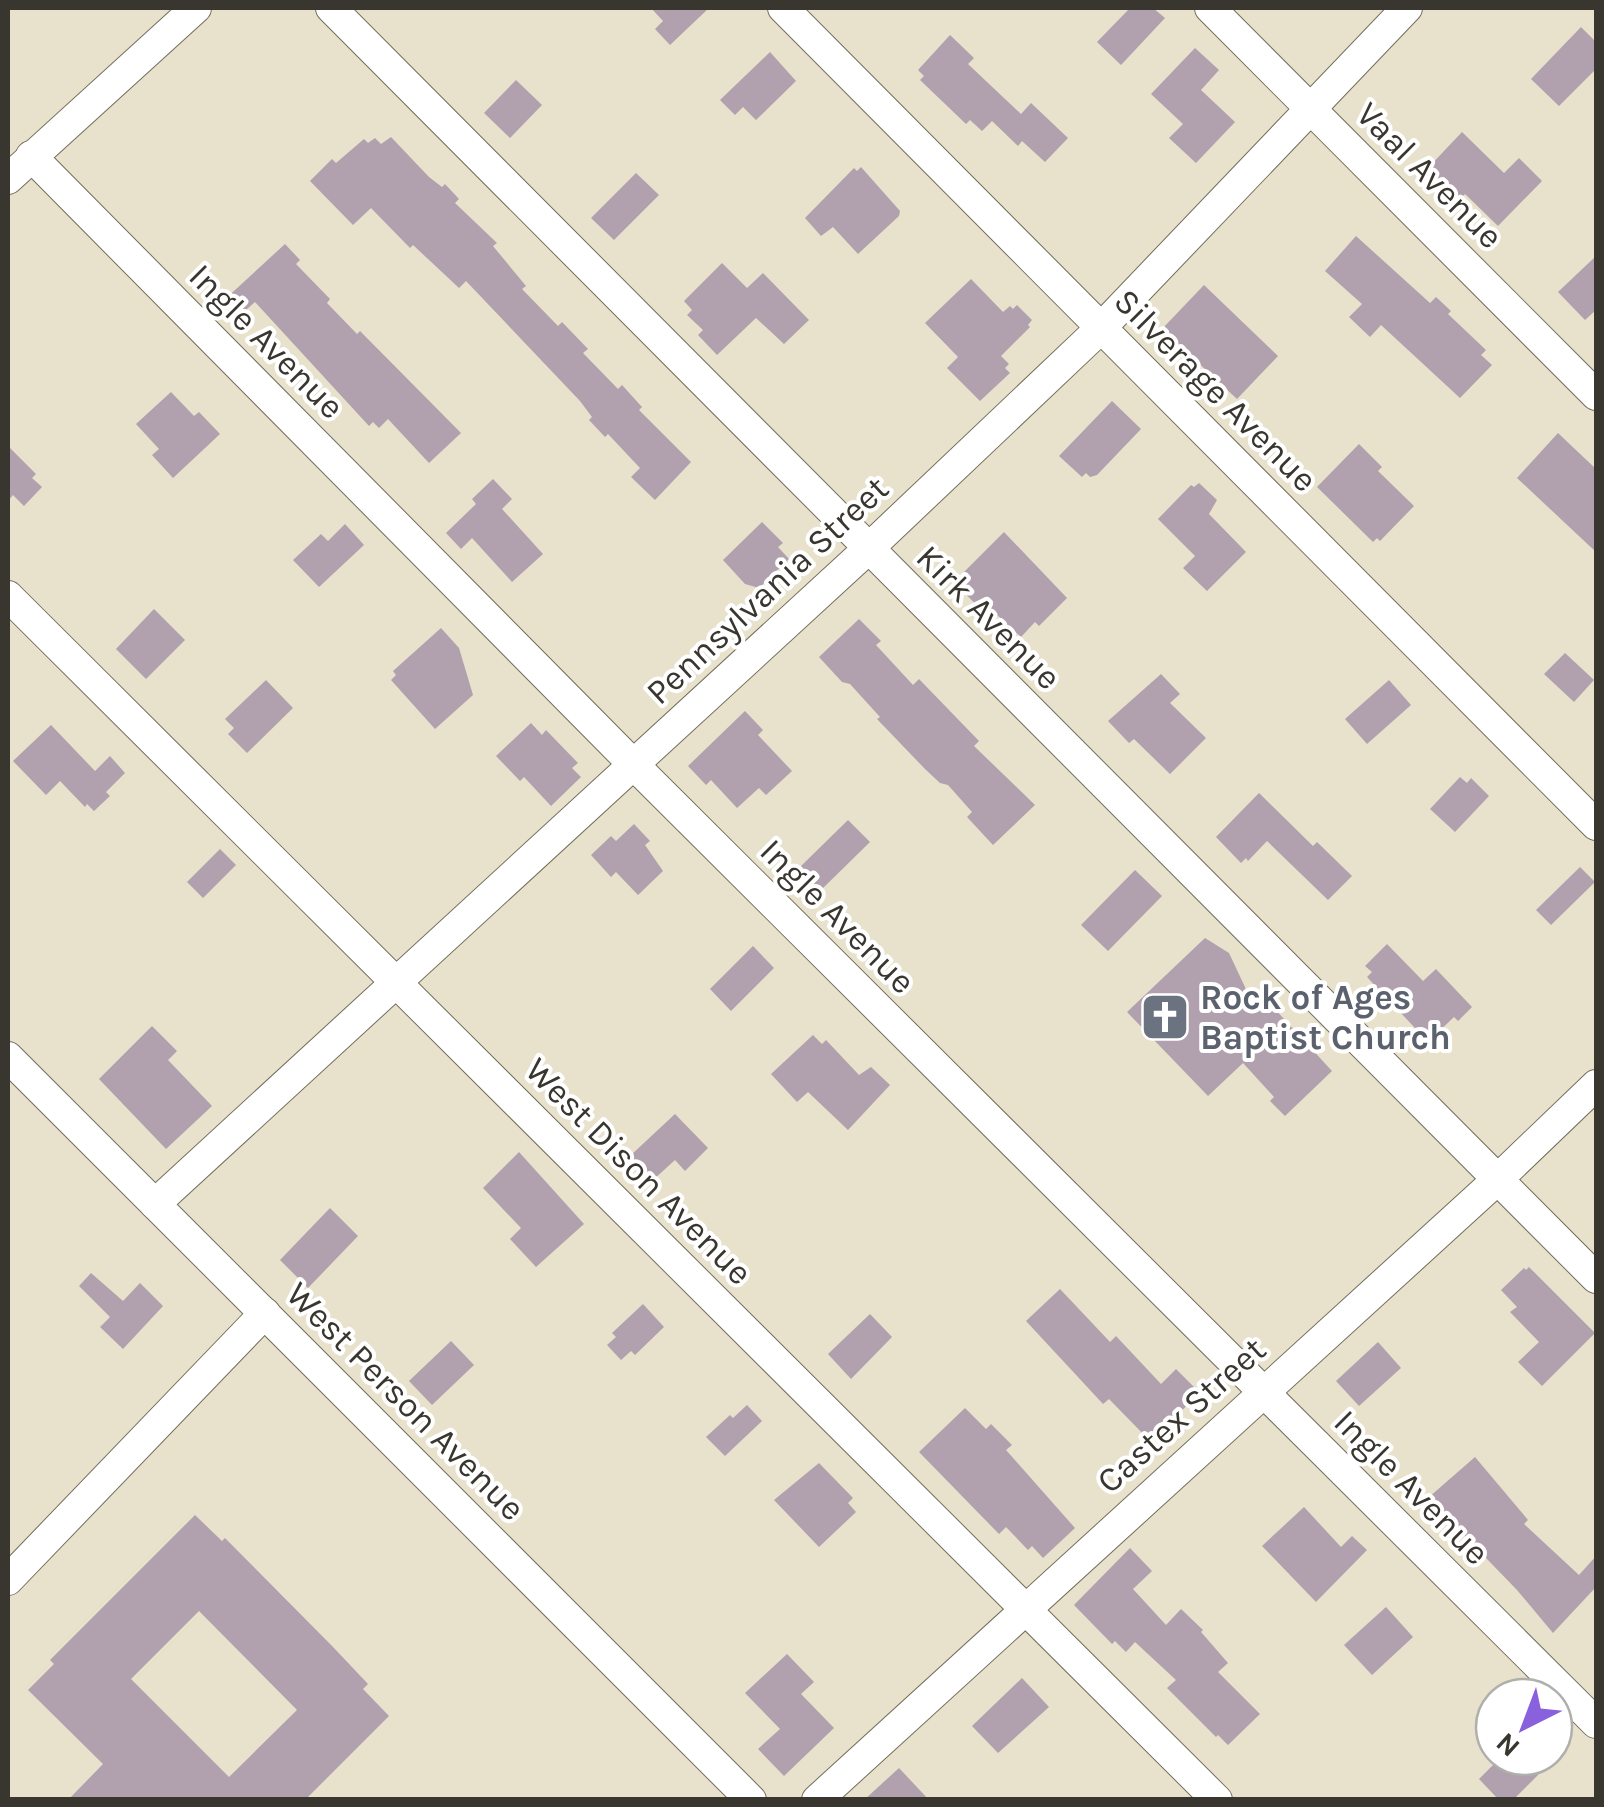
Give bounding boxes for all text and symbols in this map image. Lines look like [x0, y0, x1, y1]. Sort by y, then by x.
street label: Vaal Avenue [1348, 94, 1511, 257]
street label: Ingle Avenue [181, 255, 353, 427]
street label: Silverage Avenue [1106, 280, 1326, 500]
street label: Pennsylvania Street [638, 468, 897, 713]
street label: Kirk Avenue [908, 537, 1069, 698]
street label: Ingle Avenue [752, 830, 924, 1002]
place label: Rock of Ages Baptist Church [1200, 977, 1451, 1058]
church icon: Rock of Ages Baptist Church [1139, 991, 1191, 1043]
street label: West Dison Avenue [517, 1049, 761, 1293]
street label: West Person Avenue [278, 1274, 533, 1529]
street label: Castex Street [1089, 1329, 1274, 1502]
street label: Ingle Avenue [1326, 1401, 1498, 1573]
north arrow [1474, 1677, 1574, 1777]
text: N [1489, 1726, 1526, 1764]

